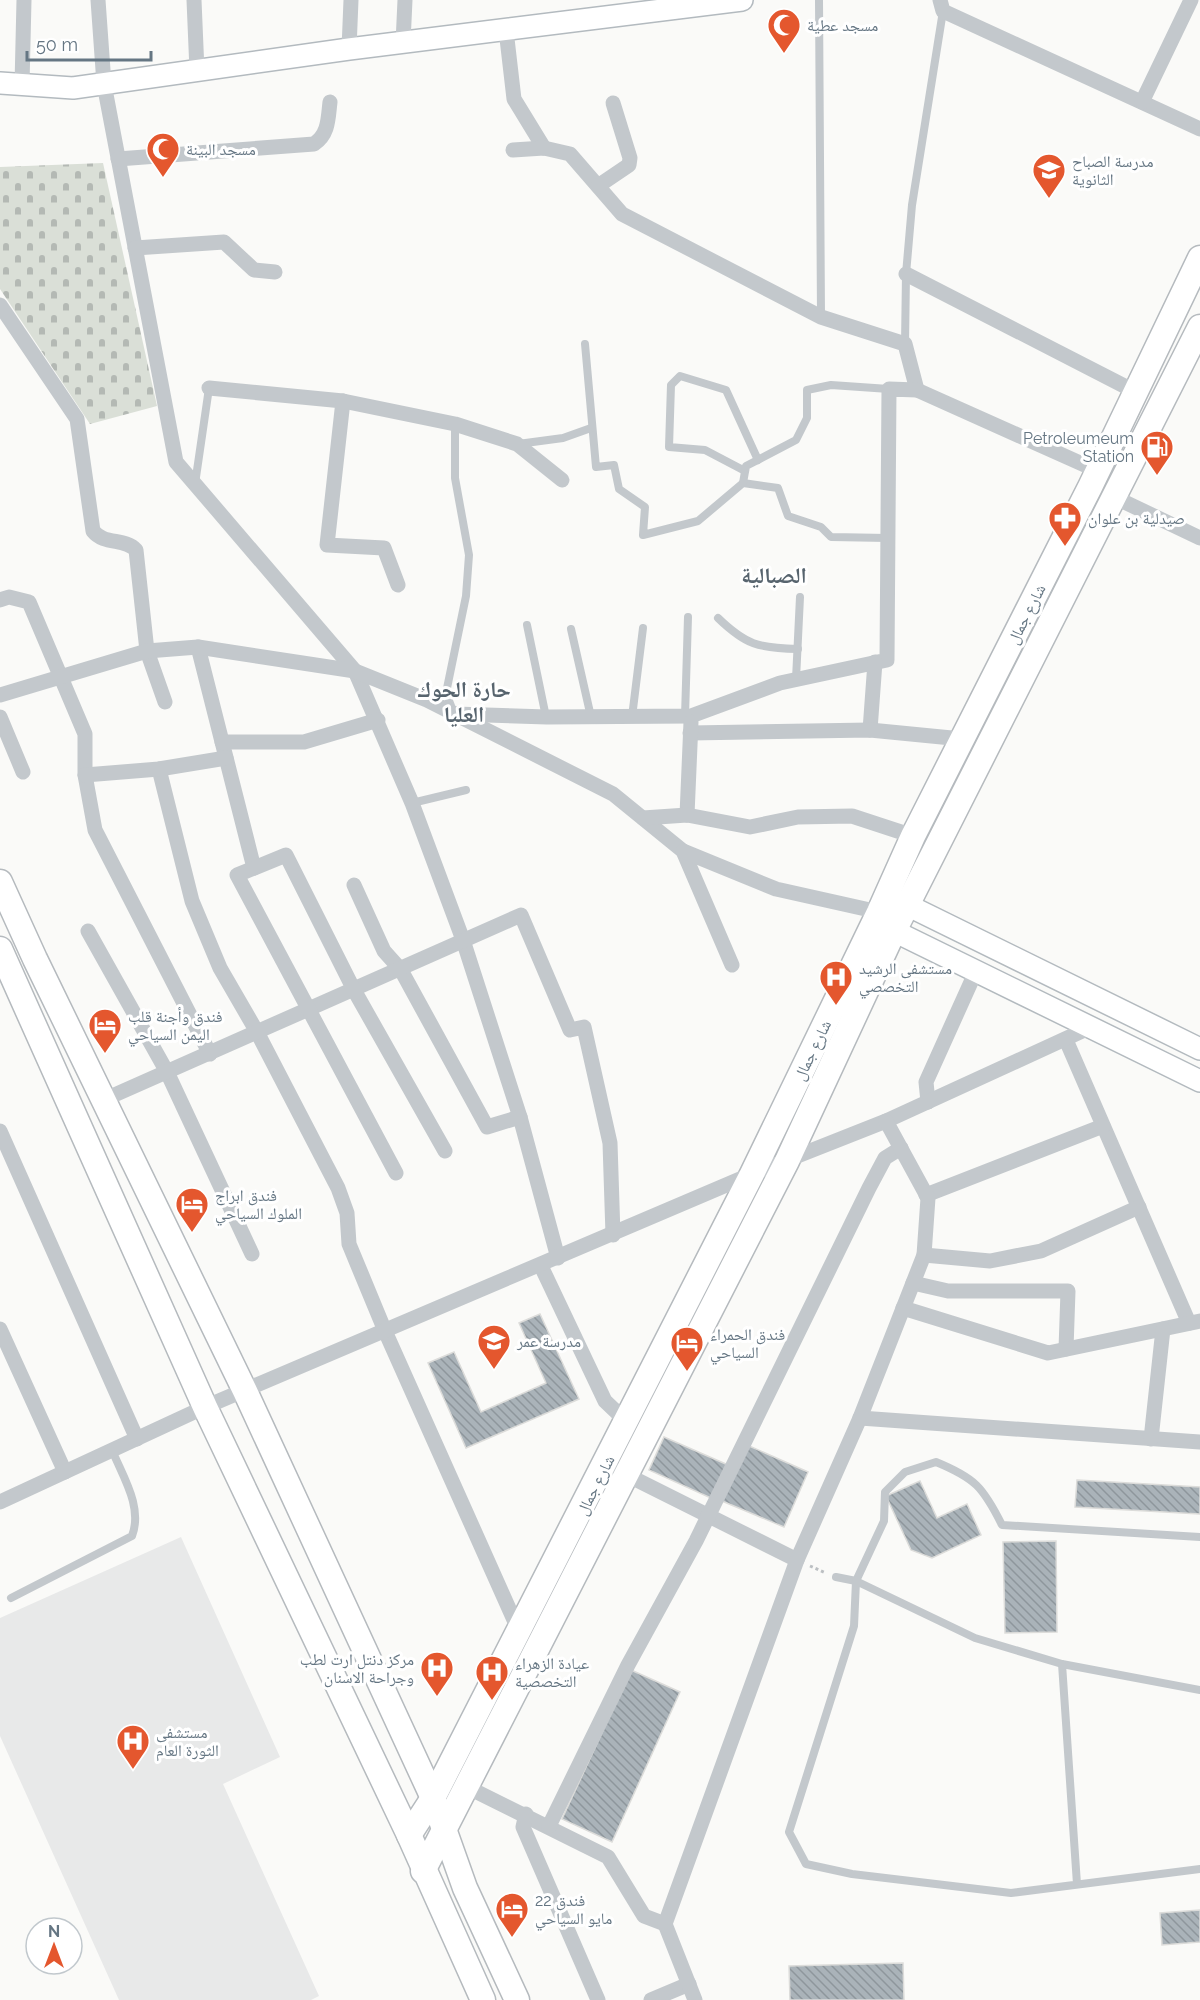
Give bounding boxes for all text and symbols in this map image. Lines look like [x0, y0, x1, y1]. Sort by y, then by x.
mosque icon: مسجد عطية [766, 7, 802, 54]
place label: مسجد عطية [807, 16, 878, 35]
scale bar [27, 24, 152, 62]
text: 50 m [36, 34, 78, 55]
mosque icon: مسجد البينة [145, 131, 181, 178]
place label: مسجد البينة [186, 140, 256, 159]
school or university icon: مدرسة الصباح الثانوية [1031, 152, 1067, 199]
place label: مدرسة الصباح الثانوية [1072, 152, 1153, 189]
place label: Petroleumeum Station [1023, 429, 1134, 466]
fuel station icon: Petroleumeum Station [1139, 429, 1175, 476]
pharmacy icon: صيدلية بن علوان [1047, 500, 1083, 547]
place label: صيدلية بن علوان [1088, 509, 1185, 529]
district label: الصبالية [741, 562, 807, 589]
street label: شارع جمال [1003, 581, 1051, 648]
district label: حارة الحوك العليا [417, 676, 511, 727]
hospital icon: مستشفى الرشيد التخصصي [818, 959, 854, 1006]
place label: مستشفى الرشيد التخصصي [859, 959, 952, 999]
hotel icon: فندق وأجنة قلب اليمن السياحي [87, 1007, 123, 1054]
place label: فندق وأجنة قلب اليمن السياحي [128, 1007, 223, 1047]
street label: شارع جمال [790, 1017, 836, 1084]
hotel icon: فندق ابراج الملوك السياحي [174, 1186, 210, 1233]
place label: فندق ابراج الملوك السياحي [215, 1186, 302, 1226]
school or university icon: مدرسة عمر [476, 1323, 512, 1370]
hotel icon: فندق الحمراء السياحي [669, 1325, 705, 1372]
place label: فندق الحمراء السياحي [710, 1325, 785, 1365]
place label: مدرسة عمر [516, 1332, 581, 1351]
street label: شارع جمال [572, 1452, 620, 1519]
place label: مركز دنتل ارت لطب وجراحة الاسنان [300, 1650, 414, 1688]
hospital icon: مركز دنتل ارت لطب وجراحة الاسنان [419, 1650, 455, 1697]
hospital icon: عيادة الزهراء التخصصية [474, 1654, 510, 1701]
place label: عيادة الزهراء التخصصية [515, 1654, 589, 1691]
hospital icon: مستشفى الثورة العام [115, 1723, 151, 1770]
place label: مستشفى الثورة العام [156, 1723, 219, 1761]
hotel icon: فندق 22 مايو السياحي [494, 1891, 530, 1938]
place label: فندق 22 مايو السياحي [535, 1891, 612, 1931]
north arrow [24, 1916, 84, 1976]
text: N [48, 1922, 60, 1941]

